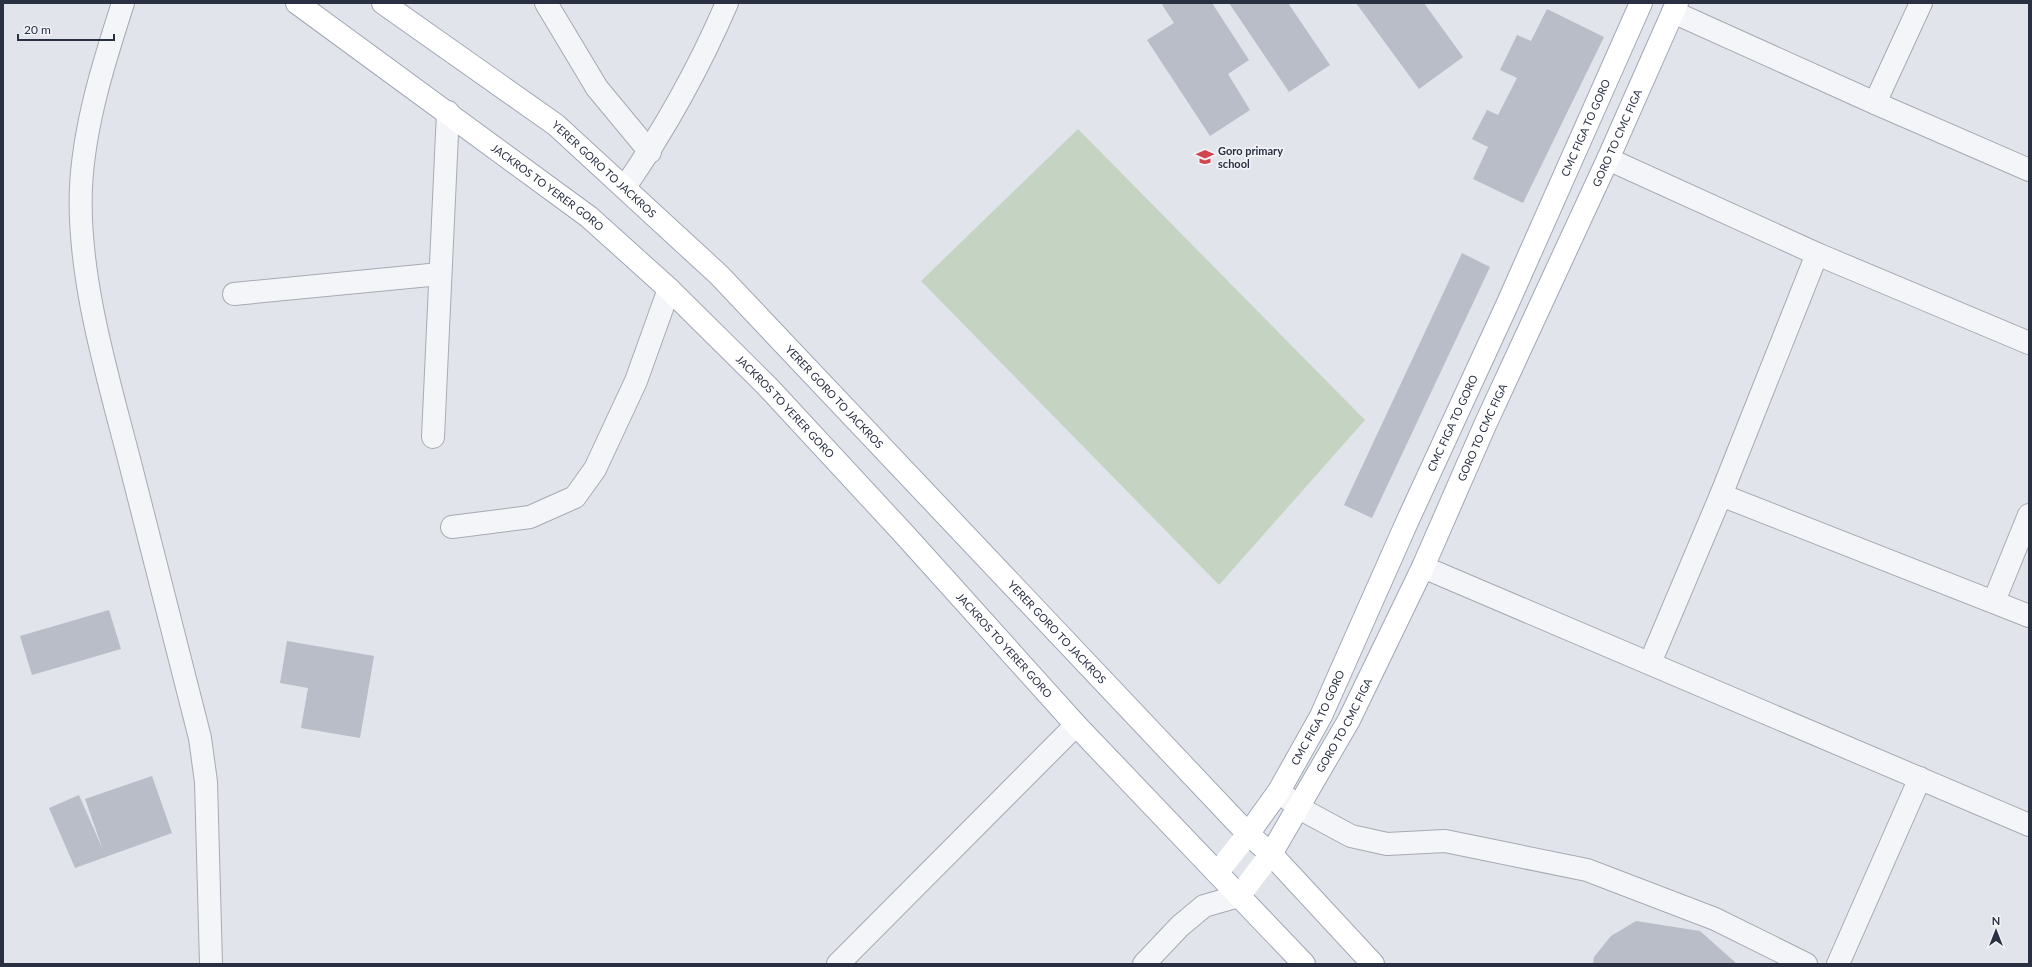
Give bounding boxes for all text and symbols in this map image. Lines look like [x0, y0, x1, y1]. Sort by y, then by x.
scale bar [18, 16, 114, 42]
text: 20 m [24, 22, 51, 37]
street label: CMC FIGA TO GORO [1558, 77, 1612, 178]
street label: GORO TO CMC FIGA [1589, 86, 1644, 188]
street label: YERER GORO TO JACKROS [550, 118, 659, 220]
street label: JACKROS TO YERER GORO [489, 141, 607, 233]
place label: Goro primary school [1218, 144, 1283, 170]
school or university icon: Goro primary school [1195, 147, 1215, 167]
street label: YERER GORO TO JACKROS [783, 342, 886, 451]
street label: JACKROS TO YERER GORO [734, 352, 837, 460]
street label: CMC FIGA TO GORO [1424, 372, 1480, 473]
street label: GORO TO CMC FIGA [1454, 381, 1509, 483]
street label: YERER GORO TO JACKROS [1006, 578, 1109, 686]
street label: JACKROS TO YERER GORO [954, 590, 1055, 700]
street label: CMC FIGA TO GORO [1288, 668, 1347, 767]
street label: GORO TO CMC FIGA [1313, 675, 1375, 775]
north arrow [1976, 911, 2016, 951]
text: N [1992, 914, 2000, 927]

